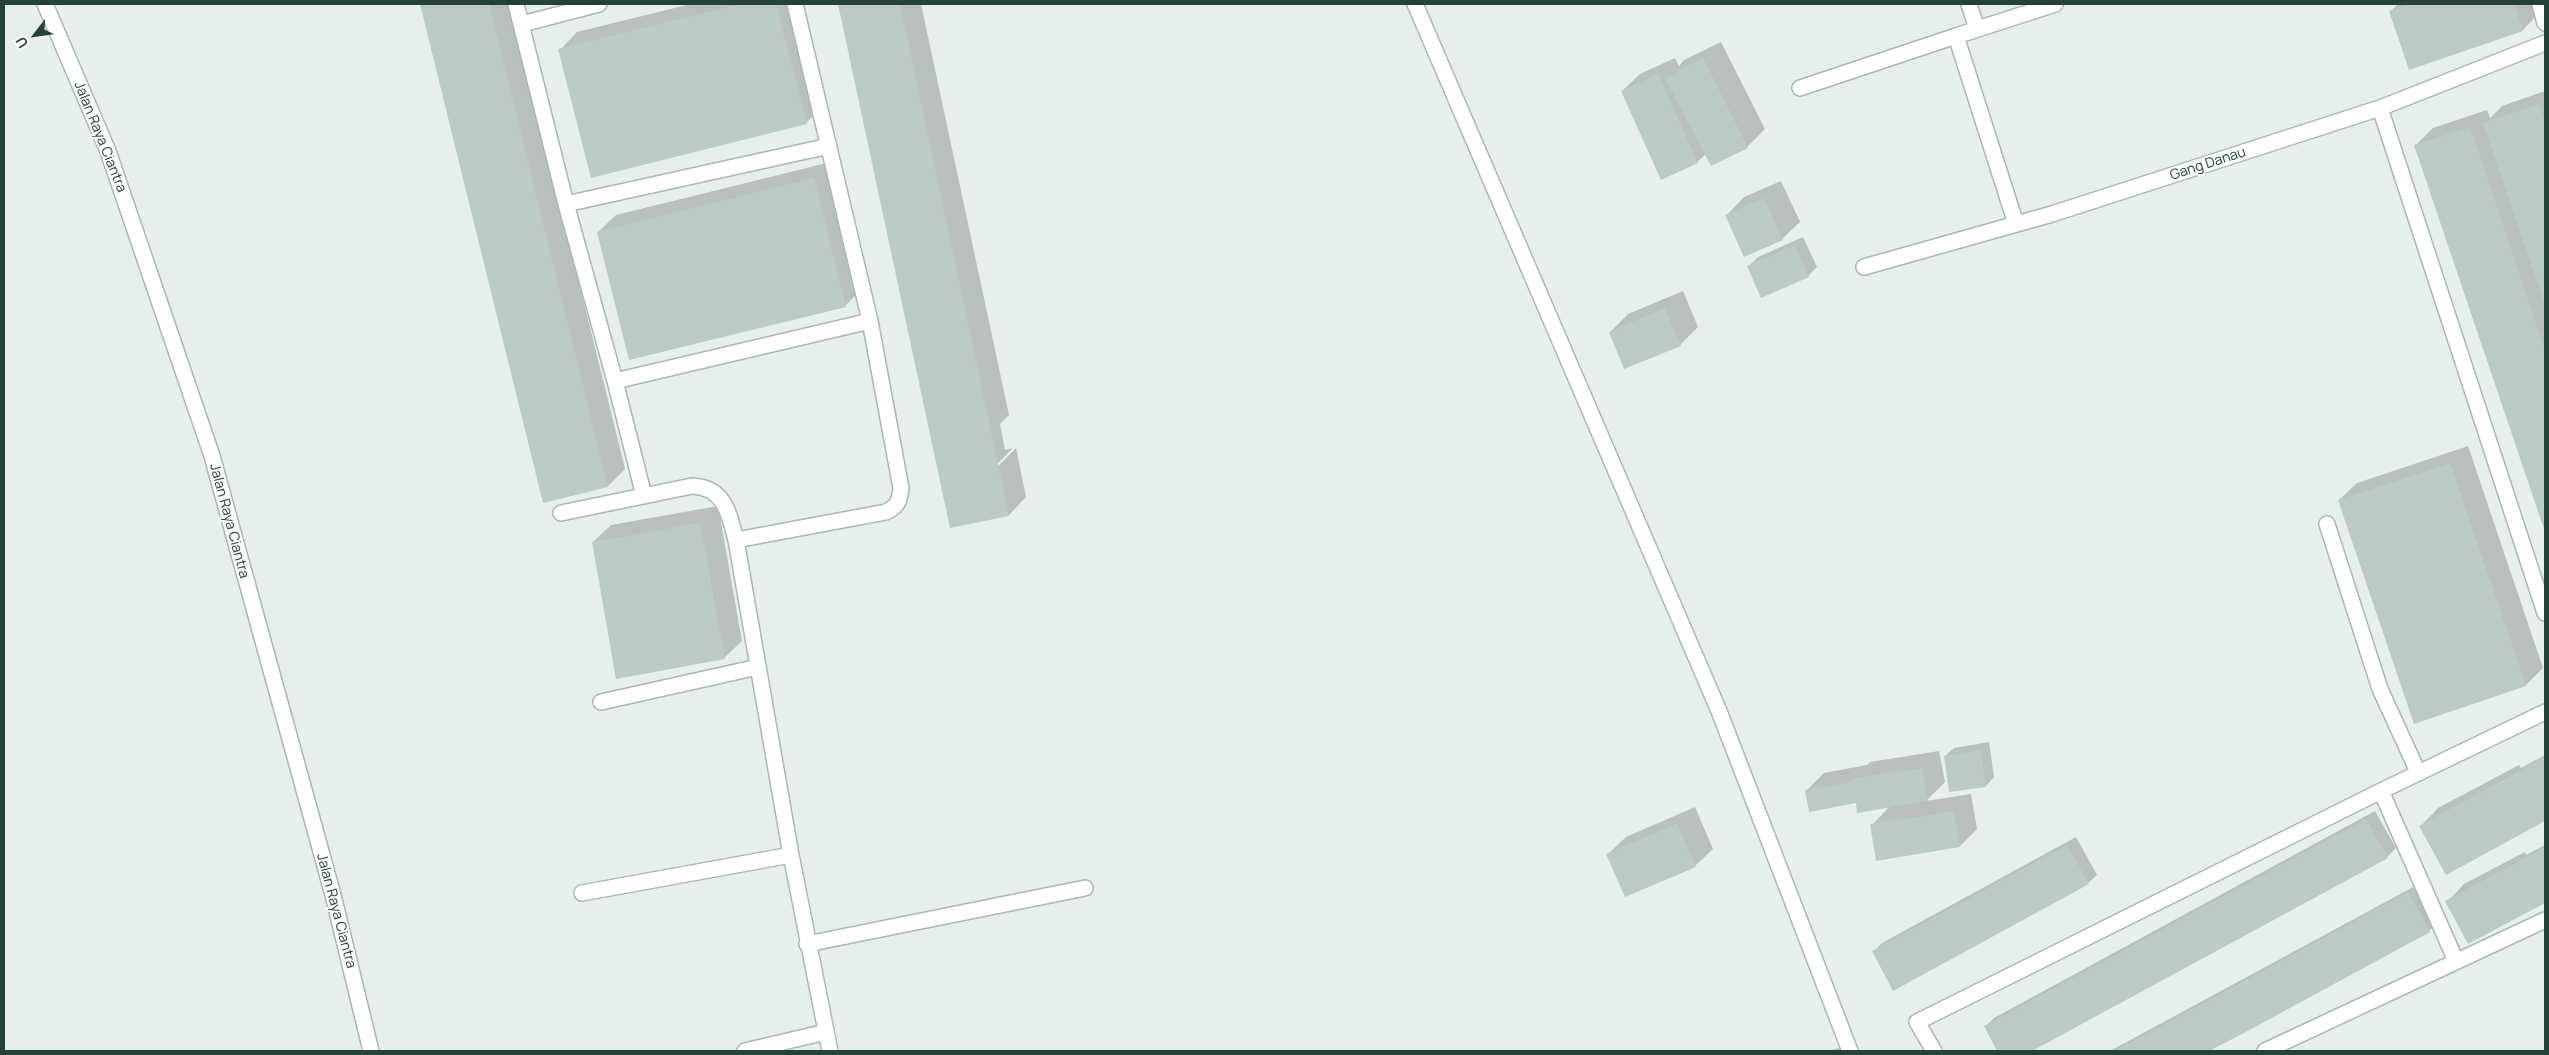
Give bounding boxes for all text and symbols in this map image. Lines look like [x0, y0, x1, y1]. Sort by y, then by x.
north arrow [10, 10, 60, 60]
text: U [11, 34, 32, 52]
street label: Jalan Raya Ciantra [70, 79, 130, 195]
street label: Gang Danau [2168, 144, 2248, 184]
street label: Jalan Raya Ciantra [206, 462, 252, 580]
street label: Jalan Raya Ciantra [313, 852, 359, 970]

